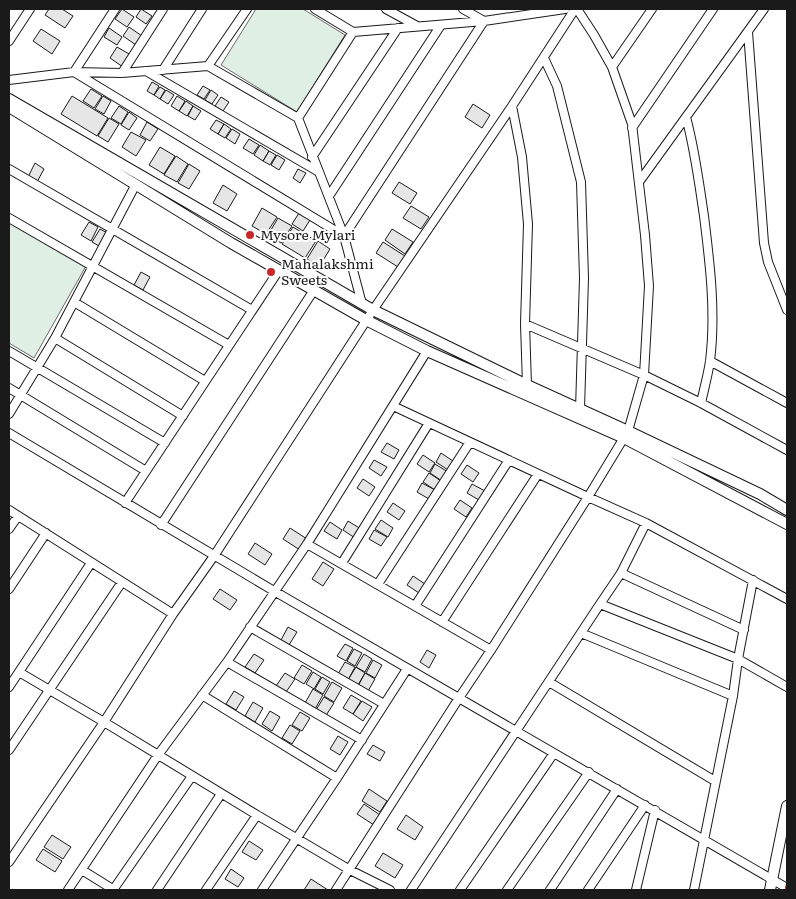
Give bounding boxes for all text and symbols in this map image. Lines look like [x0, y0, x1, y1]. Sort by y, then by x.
place label: Mysore Mylari [260, 224, 356, 244]
marker: Mysore Mylari [244, 229, 256, 241]
place label: Mahalakshmi Sweets [281, 253, 374, 289]
marker: Mahalakshmi Sweets [265, 266, 277, 278]

